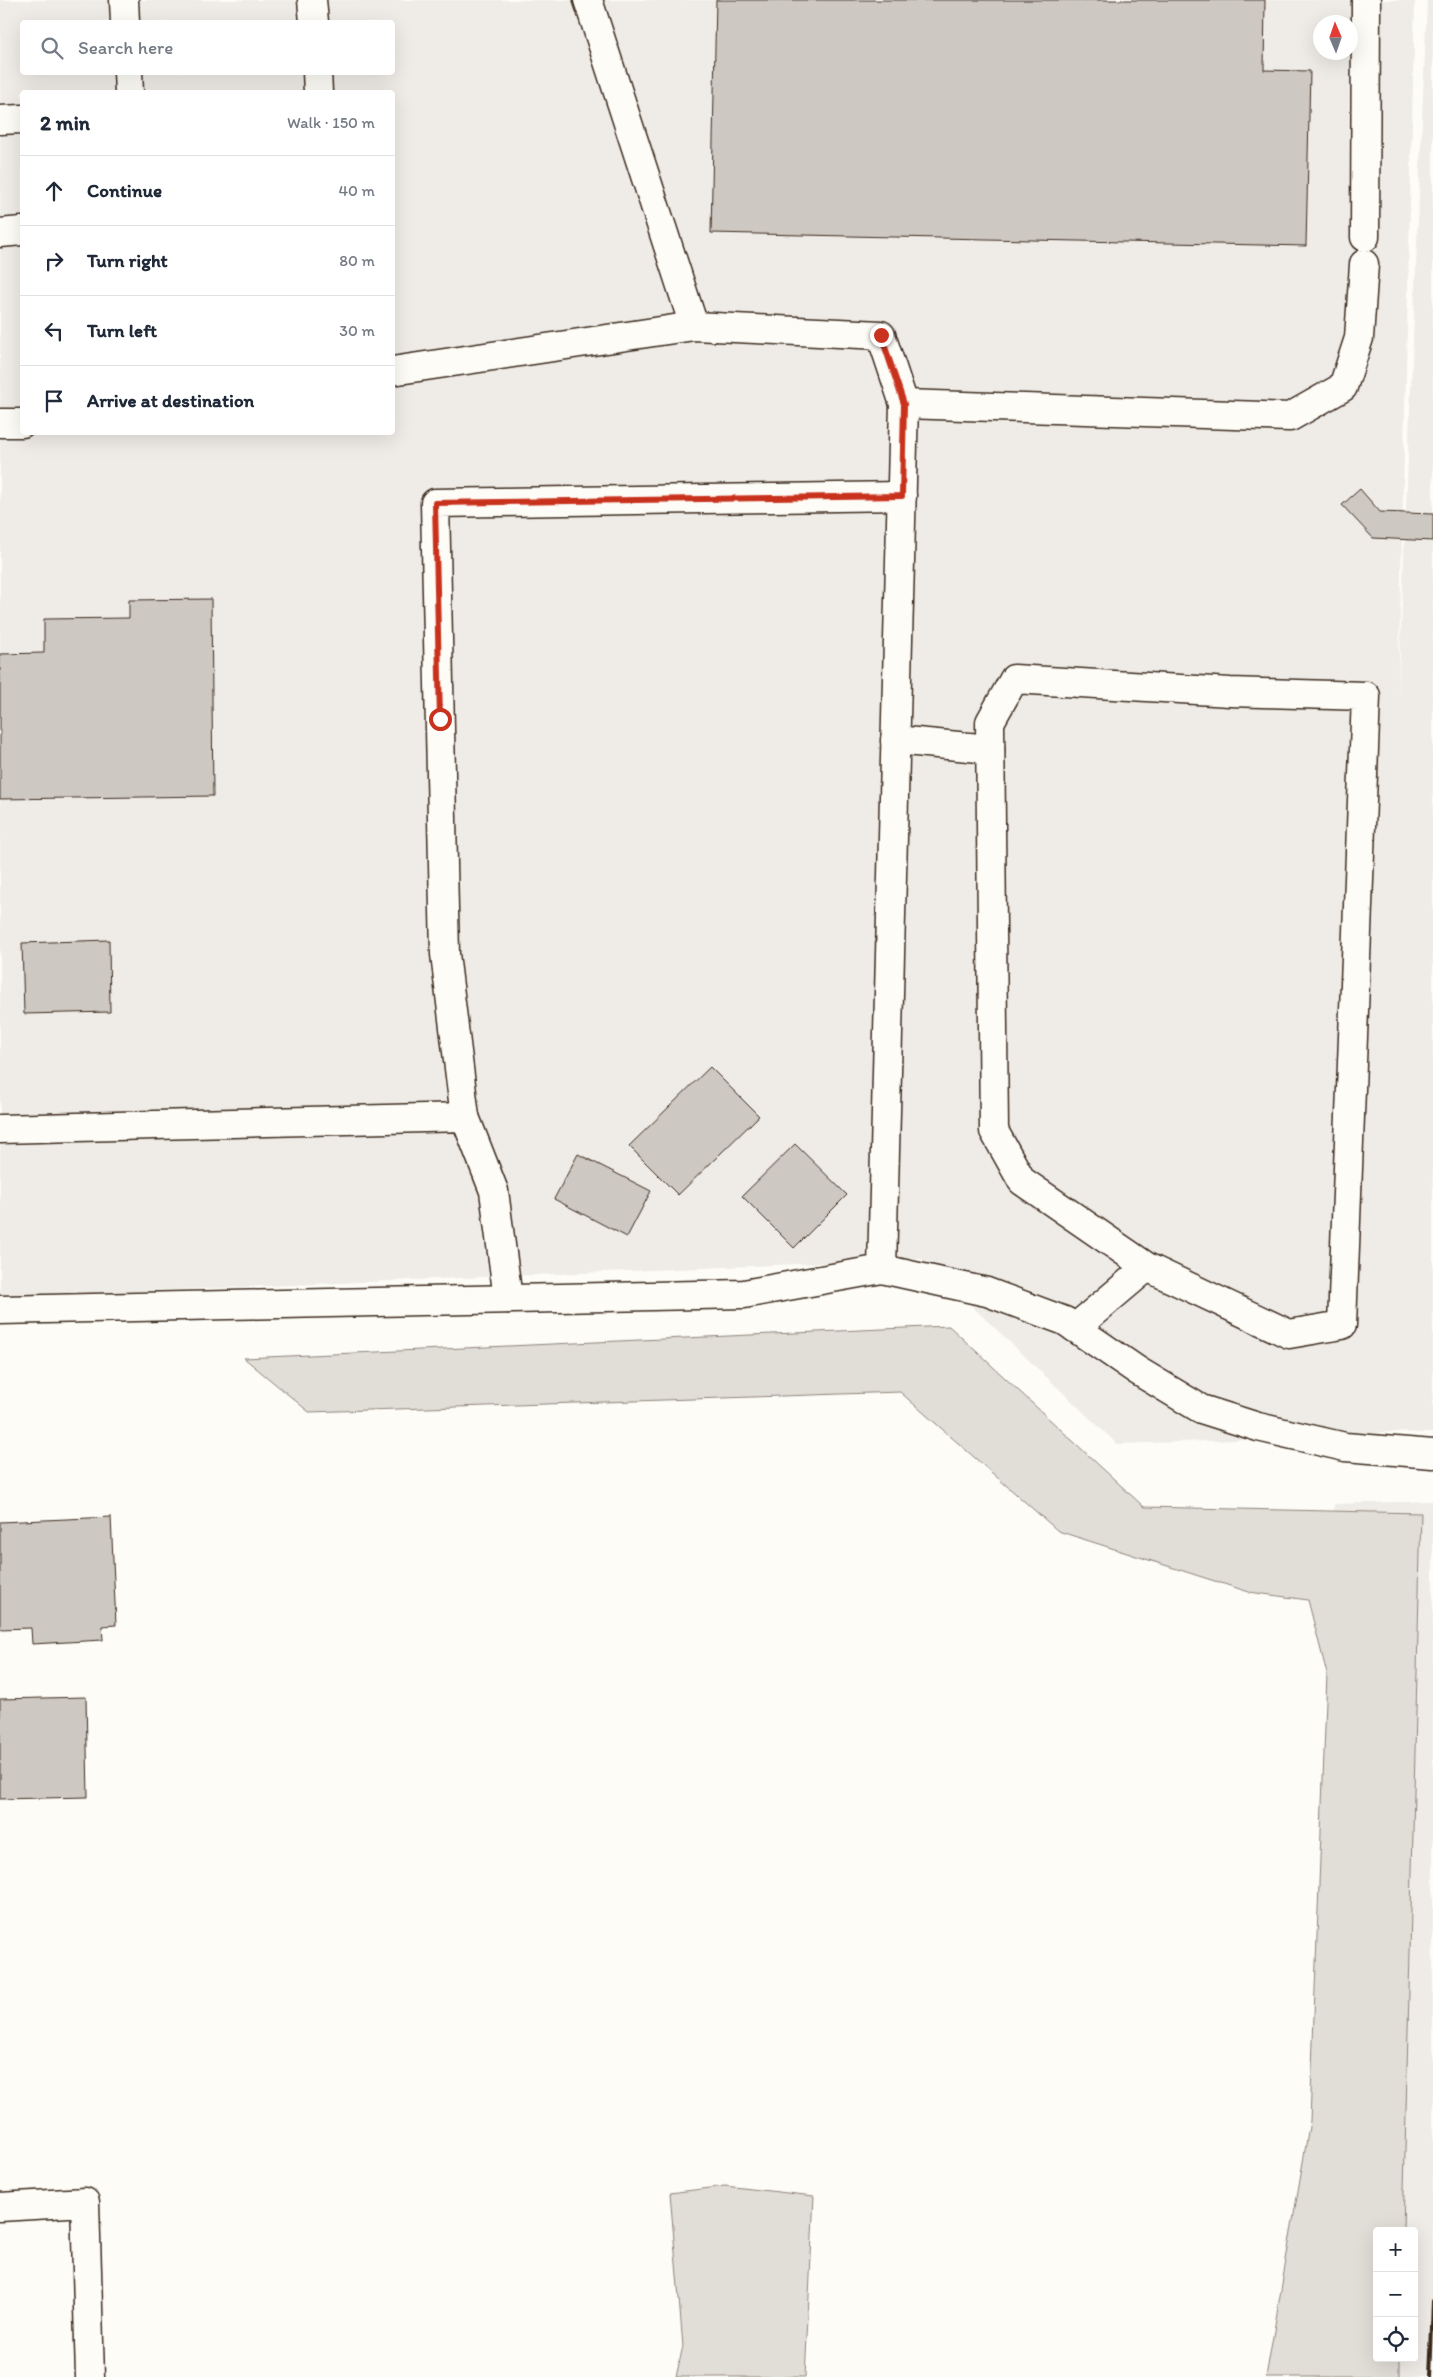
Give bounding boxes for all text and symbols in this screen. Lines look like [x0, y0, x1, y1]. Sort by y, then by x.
north arrow [1313, 15, 1358, 60]
search box [20, 20, 395, 75]
icon: search [38, 34, 66, 62]
text: Search here [78, 36, 173, 59]
text: 2 min [40, 110, 90, 135]
text: Walk · 150 m [287, 113, 375, 132]
icon: ahead [40, 177, 68, 205]
text: Continue [87, 179, 162, 202]
text: 40 m [338, 181, 375, 200]
icon: right [40, 247, 68, 275]
text: Turn right [87, 249, 168, 272]
text: 80 m [339, 251, 375, 270]
icon: left [40, 317, 68, 345]
text: Turn left [87, 319, 157, 342]
text: 30 m [339, 321, 375, 340]
route end [870, 324, 893, 347]
icon: arrive [40, 387, 68, 415]
text: Arrive at destination [87, 389, 254, 412]
route start [429, 708, 452, 731]
map controls [1373, 2227, 1418, 2362]
button: + [1373, 2227, 1418, 2272]
button: − [1373, 2272, 1418, 2317]
button: locate [1373, 2317, 1418, 2362]

